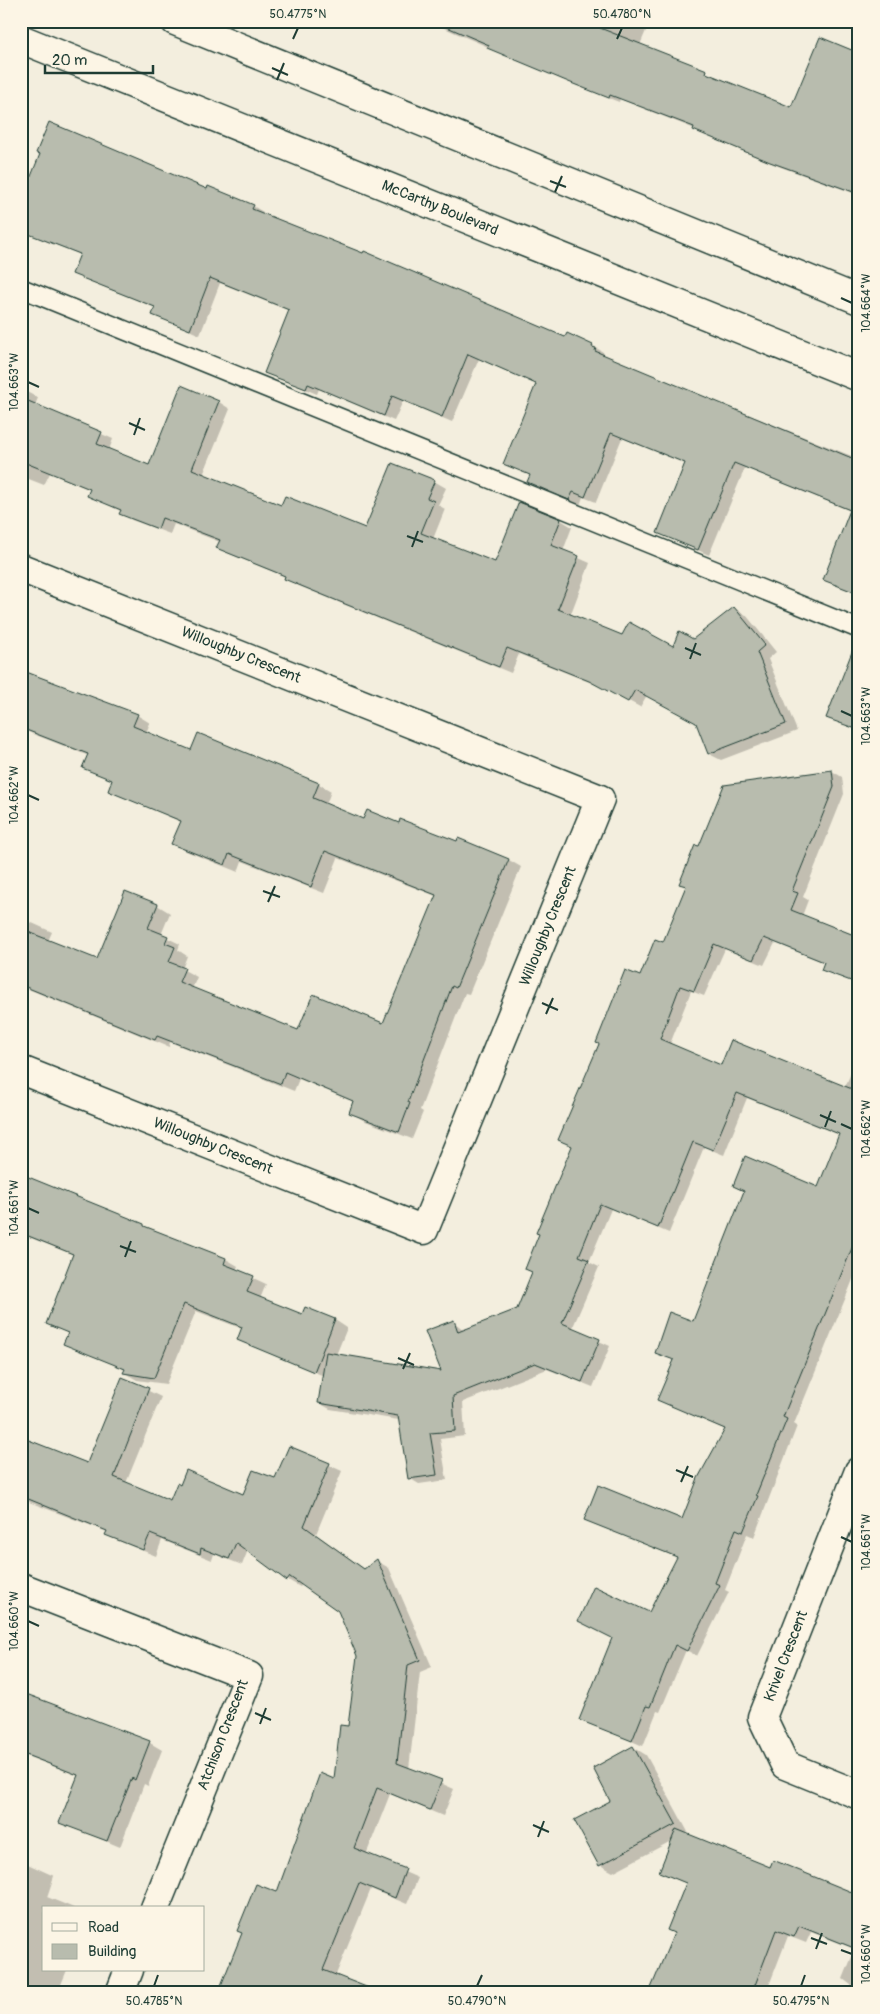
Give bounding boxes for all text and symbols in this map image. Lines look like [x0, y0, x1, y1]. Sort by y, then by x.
text: 50.4775°N [270, 7, 326, 22]
text: 50.4780°N [593, 7, 651, 22]
scale bar [45, 42, 152, 74]
text: 20 m [52, 51, 87, 70]
street label: McCarthy Boulevard [379, 176, 501, 240]
text: 104.664°W [859, 274, 874, 332]
text: 104.663°W [7, 353, 22, 411]
street label: Willoughby Crescent [178, 622, 305, 688]
text: 104.663°W [859, 687, 874, 745]
text: 104.662°W [7, 766, 22, 824]
street label: Willoughby Crescent [515, 862, 581, 989]
text: 104.662°W [859, 1100, 874, 1158]
street label: Willoughby Crescent [150, 1113, 277, 1179]
text: 104.661°W [7, 1180, 22, 1236]
text: 104.661°W [859, 1514, 874, 1570]
text: 104.660°W [7, 1591, 22, 1651]
street label: Krivel Crescent [760, 1607, 812, 1704]
street label: Atchison Crescent [193, 1676, 253, 1793]
legend [42, 1906, 205, 1972]
text: Road [88, 1918, 119, 1937]
text: 104.660°W [859, 1924, 874, 1984]
text: Building [88, 1942, 136, 1961]
text: 50.4785°N [126, 1994, 182, 2009]
text: 50.4790°N [448, 1994, 506, 2009]
text: 50.4795°N [773, 1994, 829, 2009]

